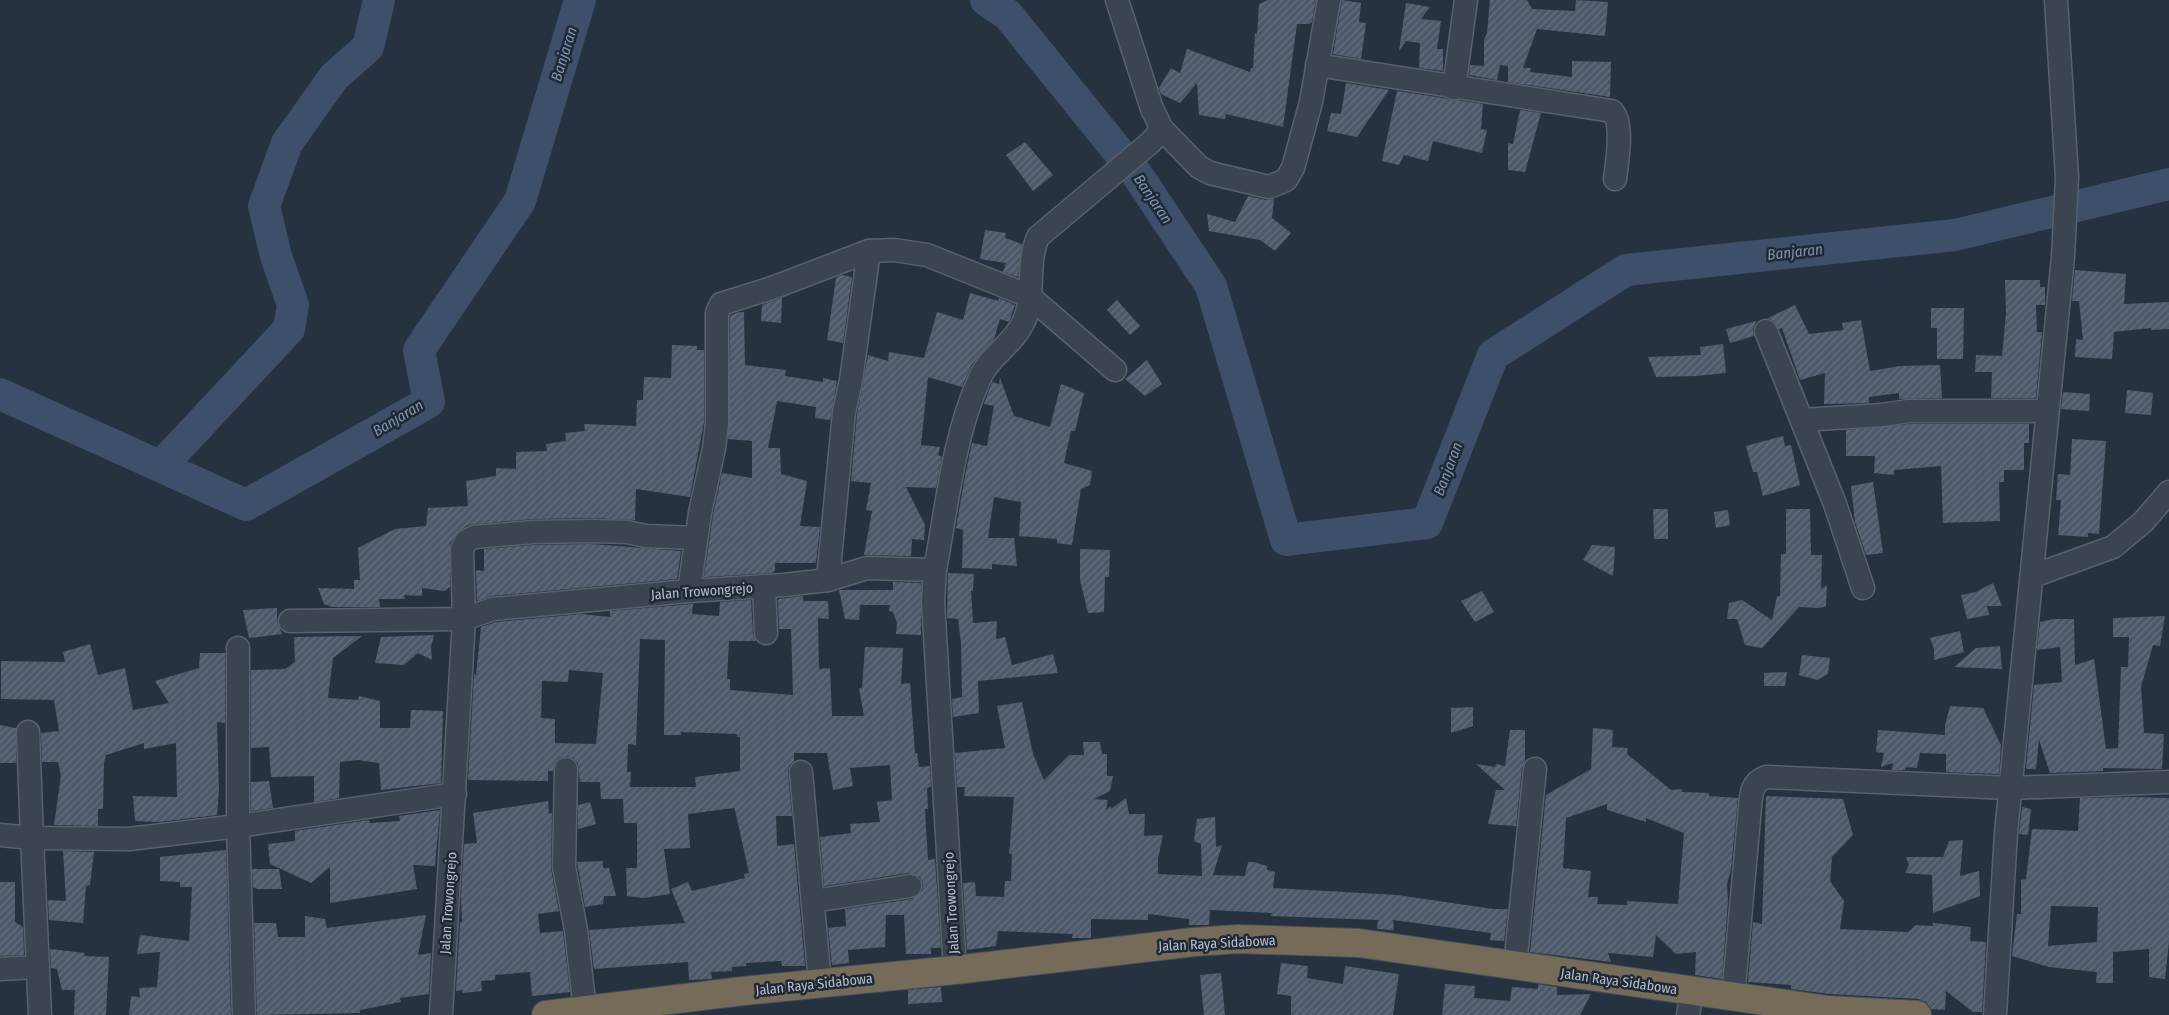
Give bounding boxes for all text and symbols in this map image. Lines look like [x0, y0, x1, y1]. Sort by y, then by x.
water label: Banjaran [547, 25, 581, 83]
water label: Banjaran [1130, 171, 1176, 227]
water label: Banjaran [1766, 240, 1824, 264]
water label: Banjaran [369, 396, 427, 440]
water label: Banjaran [1430, 440, 1466, 498]
street label: Jalan Trowongrejo [650, 579, 754, 604]
street label: Jalan Trowongrejo [436, 851, 461, 955]
street label: Jalan Trowongrejo [940, 851, 963, 955]
street label: Jalan Raya Sidabowa [1158, 932, 1276, 955]
street label: Jalan Raya Sidabowa [1560, 965, 1678, 998]
street label: Jalan Raya Sidabowa [755, 970, 874, 999]

